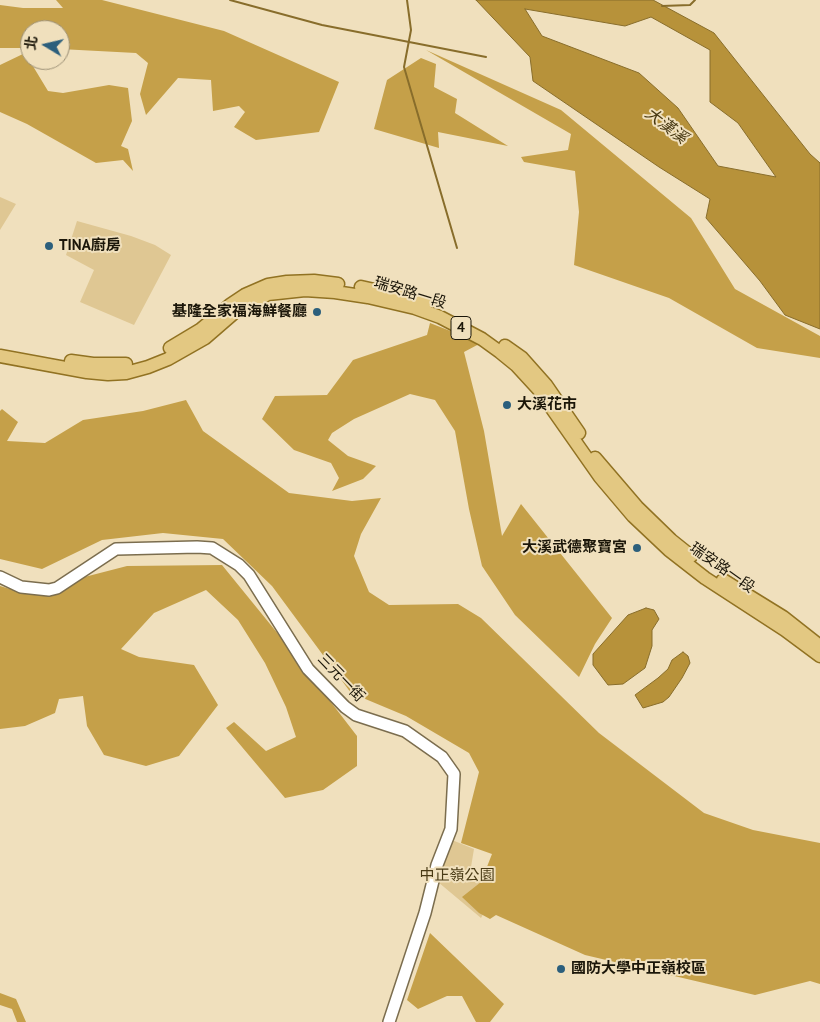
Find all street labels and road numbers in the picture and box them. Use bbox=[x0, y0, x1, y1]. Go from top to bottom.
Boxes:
street label: 瑞安路一段 bbox=[372, 273, 448, 313]
road number: 4 bbox=[451, 316, 471, 339]
street label: 瑞安路一段 bbox=[686, 539, 758, 597]
street label: 三元一街 bbox=[314, 650, 368, 706]

